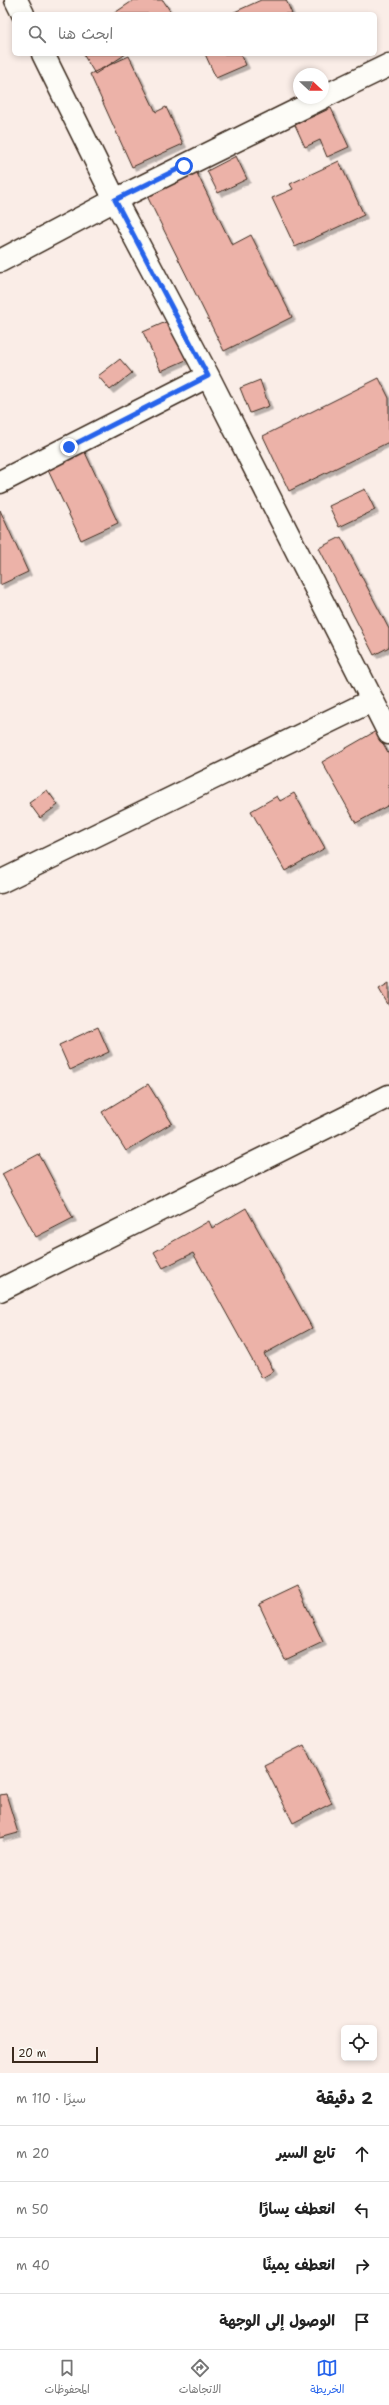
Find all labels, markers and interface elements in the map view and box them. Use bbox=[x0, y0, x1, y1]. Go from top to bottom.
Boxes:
search box bbox=[12, 12, 377, 56]
icon: search bbox=[26, 23, 48, 45]
text: ابحث هنا bbox=[58, 24, 113, 44]
north arrow bbox=[293, 68, 329, 104]
route start bbox=[175, 157, 193, 175]
route end bbox=[60, 438, 78, 456]
map controls bbox=[341, 2025, 377, 2061]
button: locate bbox=[341, 2025, 377, 2061]
scale bar bbox=[12, 2045, 98, 2064]
text: 20 m bbox=[18, 2046, 46, 2061]
text: 2 دقيقة bbox=[316, 2087, 373, 2109]
text: سيرًا · 110 m bbox=[16, 2090, 86, 2107]
text: تابع السير bbox=[276, 2143, 335, 2163]
icon: ahead bbox=[351, 2143, 373, 2165]
text: 20 m bbox=[16, 2145, 49, 2162]
text: انعطف يسارًا bbox=[259, 2199, 335, 2219]
icon: left bbox=[351, 2199, 373, 2221]
text: 50 m bbox=[16, 2201, 49, 2218]
text: انعطف يمينًا bbox=[263, 2255, 335, 2275]
icon: right bbox=[351, 2255, 373, 2277]
text: 40 m bbox=[16, 2257, 50, 2274]
text: الوصول إلى الوجهة bbox=[219, 2311, 335, 2331]
icon: arrive bbox=[351, 2311, 373, 2333]
tab: المحفوظات bbox=[45, 2357, 90, 2399]
tab: الاتجاهات bbox=[179, 2357, 221, 2399]
tab: الخريطة bbox=[310, 2357, 345, 2399]

